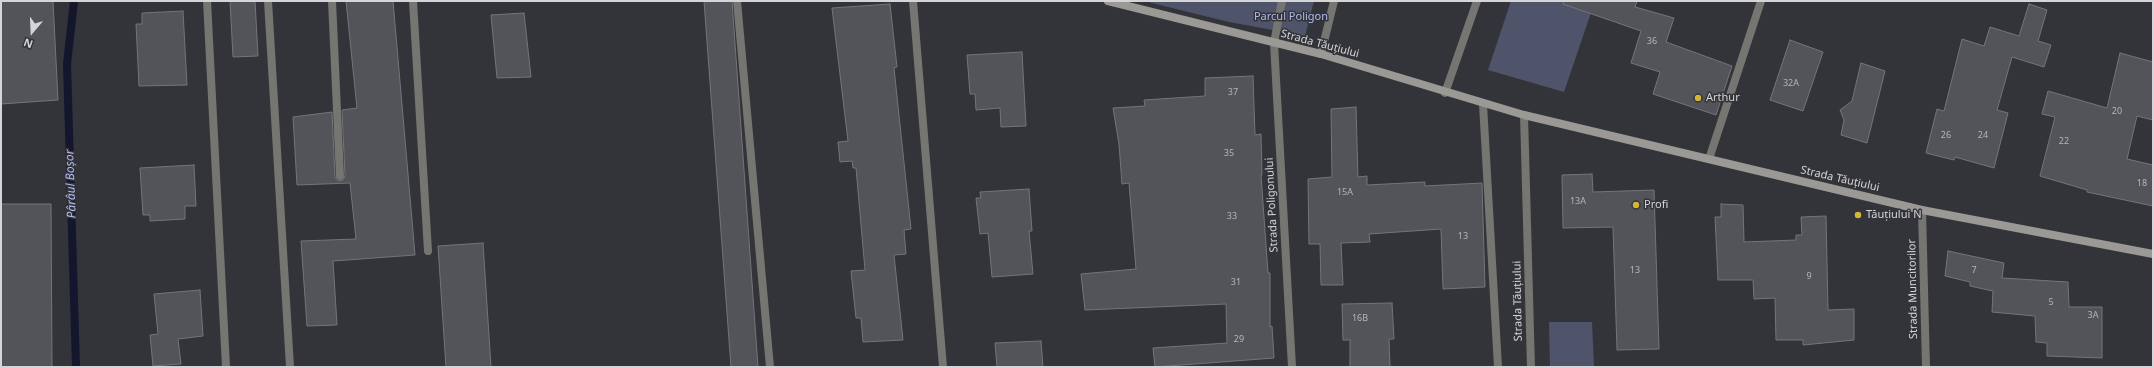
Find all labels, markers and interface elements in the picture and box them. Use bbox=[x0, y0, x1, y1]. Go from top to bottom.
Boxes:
park label: Parcul Poligon bbox=[1254, 10, 1328, 24]
north arrow bbox=[12, 12, 52, 52]
street label: Strada Tăuțiului bbox=[1279, 27, 1361, 61]
text: N bbox=[21, 35, 35, 52]
house number: 36 bbox=[1647, 36, 1657, 46]
house number: 32A bbox=[1783, 78, 1799, 88]
house number: 37 bbox=[1228, 87, 1238, 97]
place label: Arthur bbox=[1706, 91, 1740, 105]
marker: Arthur bbox=[1693, 93, 1703, 103]
house number: 20 bbox=[2112, 106, 2122, 116]
house number: 26 bbox=[1941, 130, 1951, 140]
house number: 24 bbox=[1978, 130, 1988, 140]
house number: 22 bbox=[2059, 136, 2069, 146]
house number: 35 bbox=[1224, 148, 1234, 158]
water label: Pârâul Boșor bbox=[63, 149, 79, 219]
street label: Strada Poligonului bbox=[1263, 157, 1281, 253]
street label: Strada Tăuțiului bbox=[1799, 164, 1881, 194]
house number: 18 bbox=[2137, 178, 2147, 188]
house number: 15A bbox=[1337, 187, 1353, 197]
house number: 13A bbox=[1570, 196, 1586, 206]
place label: Profi bbox=[1644, 198, 1668, 212]
marker: Profi bbox=[1631, 200, 1641, 210]
place label: Tăuțiului N bbox=[1866, 208, 1922, 222]
marker: Tăuțiului N bbox=[1853, 210, 1863, 220]
house number: 33 bbox=[1227, 211, 1237, 221]
house number: 13 bbox=[1458, 231, 1468, 241]
street label: Strada Muncitorilor bbox=[1906, 239, 1920, 339]
street label: Strada Tăuțiului bbox=[1511, 261, 1525, 341]
house number: 13 bbox=[1630, 265, 1640, 275]
house number: 7 bbox=[1971, 265, 1977, 275]
house number: 9 bbox=[1806, 271, 1812, 281]
house number: 31 bbox=[1231, 277, 1241, 287]
house number: 5 bbox=[2048, 297, 2054, 307]
house number: 3A bbox=[2088, 310, 2098, 320]
house number: 16B bbox=[1352, 313, 1368, 323]
house number: 29 bbox=[1234, 334, 1244, 344]

